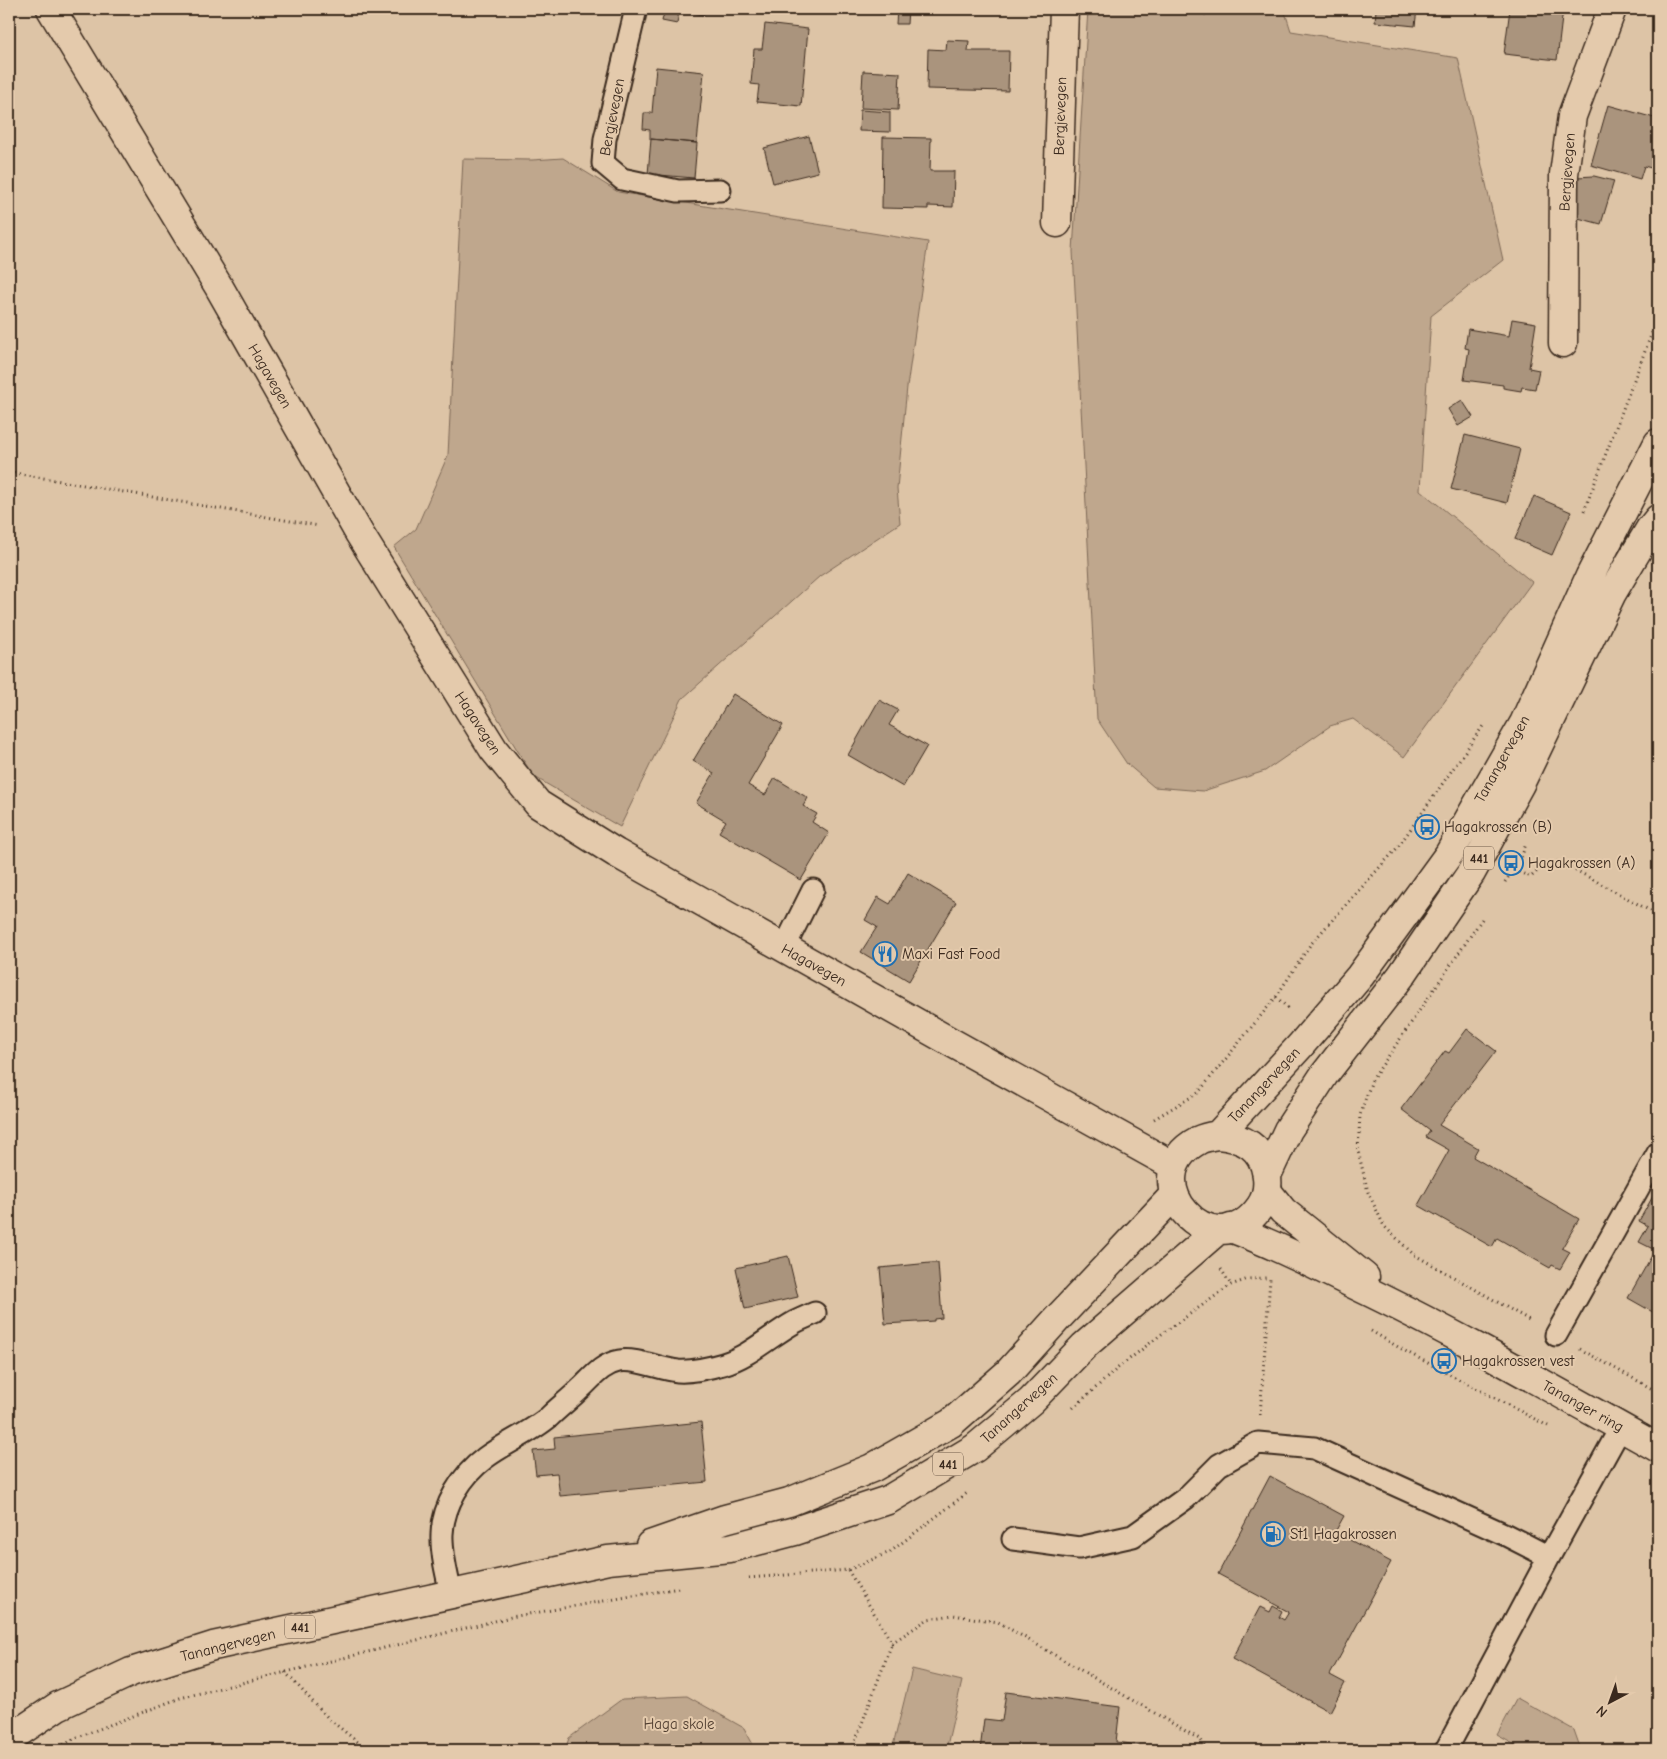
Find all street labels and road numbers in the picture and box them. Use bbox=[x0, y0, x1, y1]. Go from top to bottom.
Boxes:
street label: Bergjevegen bbox=[1050, 76, 1070, 156]
street label: Bergjevegen bbox=[596, 77, 628, 157]
street label: Bergjevegen bbox=[1555, 132, 1579, 212]
street label: Hagavegen bbox=[244, 341, 296, 411]
street label: Hagavegen bbox=[451, 688, 505, 758]
street label: Tanangervegen bbox=[1471, 712, 1533, 806]
road number: 441 bbox=[1464, 846, 1494, 870]
street label: Hagavegen bbox=[778, 940, 850, 990]
street label: Tanangervegen bbox=[1224, 1043, 1304, 1127]
street label: Tanangervegen bbox=[977, 1369, 1061, 1447]
street label: Tananger ring bbox=[1539, 1376, 1627, 1436]
road number: 441 bbox=[933, 1452, 963, 1476]
road number: 441 bbox=[285, 1615, 315, 1638]
street label: Tanangervegen bbox=[179, 1625, 277, 1665]

